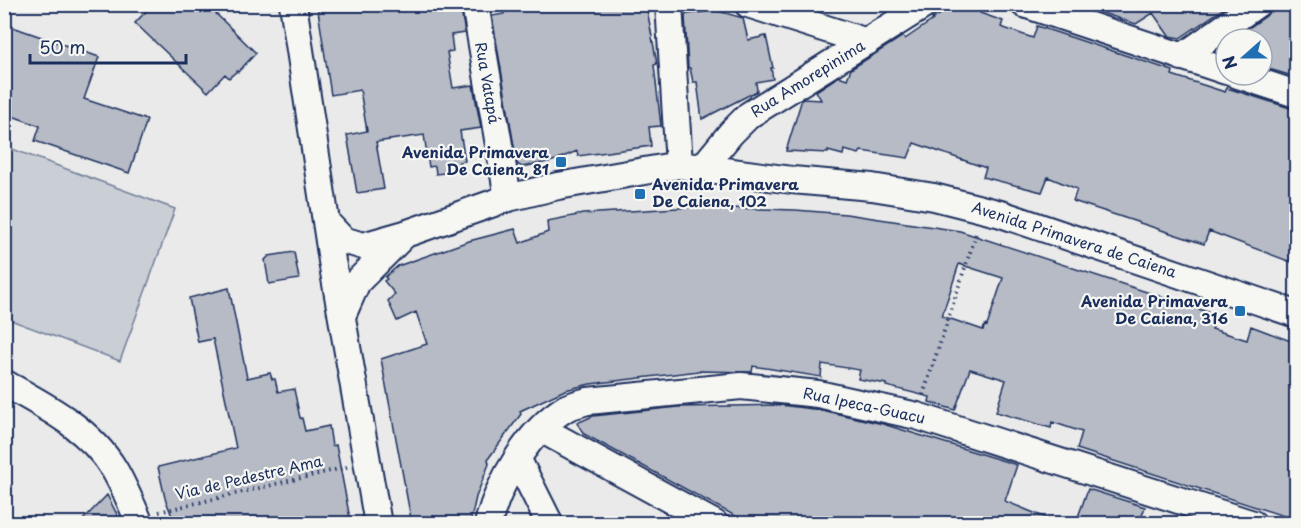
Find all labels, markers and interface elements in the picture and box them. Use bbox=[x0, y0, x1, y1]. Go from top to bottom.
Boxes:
scale bar bbox=[30, 27, 186, 65]
north arrow bbox=[1214, 27, 1274, 87]
text: 50 m bbox=[39, 33, 86, 60]
street label: Rua Amorepinima bbox=[746, 33, 869, 122]
street label: Rua Vatapá bbox=[470, 40, 507, 126]
text: N bbox=[1216, 53, 1243, 73]
place label: Avenida Primavera De Caiena, 81 bbox=[401, 140, 549, 180]
marker: Avenida Primavera De Caiena, 81 bbox=[554, 155, 568, 169]
place label: Avenida Primavera De Caiena, 102 bbox=[651, 172, 799, 212]
marker: Avenida Primavera De Caiena, 102 bbox=[633, 187, 647, 201]
street label: Avenida Primavera de Caiena bbox=[969, 195, 1180, 283]
place label: Avenida Primavera De Caiena, 316 bbox=[1080, 289, 1228, 329]
marker: Avenida Primavera De Caiena, 316 bbox=[1233, 304, 1247, 318]
street label: Rua Ipeca-Guacu bbox=[801, 380, 928, 429]
street label: Via de Pedestre Ama bbox=[173, 448, 325, 505]

